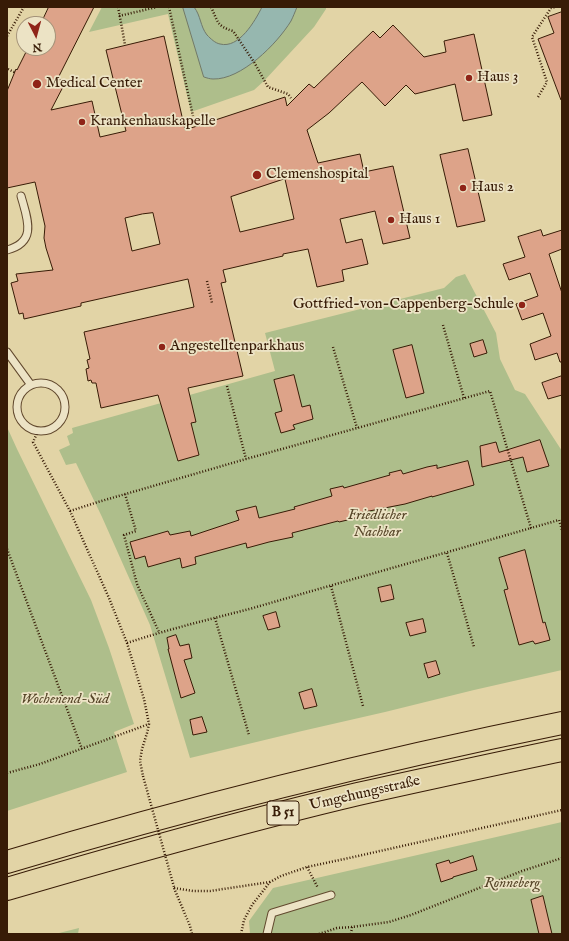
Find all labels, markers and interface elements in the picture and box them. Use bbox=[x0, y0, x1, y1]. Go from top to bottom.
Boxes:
north arrow bbox=[16, 16, 56, 56]
text: N bbox=[32, 39, 43, 54]
place label: Haus 3 bbox=[477, 69, 518, 87]
marker: Haus 3 bbox=[464, 73, 474, 83]
place label: Medical Center bbox=[46, 75, 142, 93]
marker: Medical Center bbox=[31, 78, 43, 90]
place label: Krankenhauskapelle bbox=[90, 113, 216, 131]
marker: Krankenhauskapelle bbox=[77, 117, 87, 127]
place label: Clemenshospital bbox=[266, 166, 368, 184]
marker: Clemenshospital bbox=[251, 169, 263, 181]
place label: Haus 2 bbox=[471, 179, 514, 197]
marker: Haus 2 bbox=[458, 183, 468, 193]
place label: Haus 1 bbox=[399, 211, 440, 229]
marker: Haus 1 bbox=[386, 215, 396, 225]
place label: Gottfried-von-Cappenberg-Schule bbox=[293, 296, 514, 314]
marker: Gottfried-von-Cappenberg-Schule bbox=[517, 300, 527, 310]
place label: Angestelltenparkhaus bbox=[170, 338, 304, 356]
marker: Angestelltenparkhaus bbox=[157, 342, 167, 352]
park label: Friedlicher Nachbar bbox=[348, 507, 406, 542]
park label: Wochenend-Süd bbox=[21, 691, 109, 709]
street label: Umgehungsstraße bbox=[308, 773, 422, 815]
road number: B 51 bbox=[267, 801, 299, 825]
park label: Ronneberg bbox=[484, 875, 540, 893]

